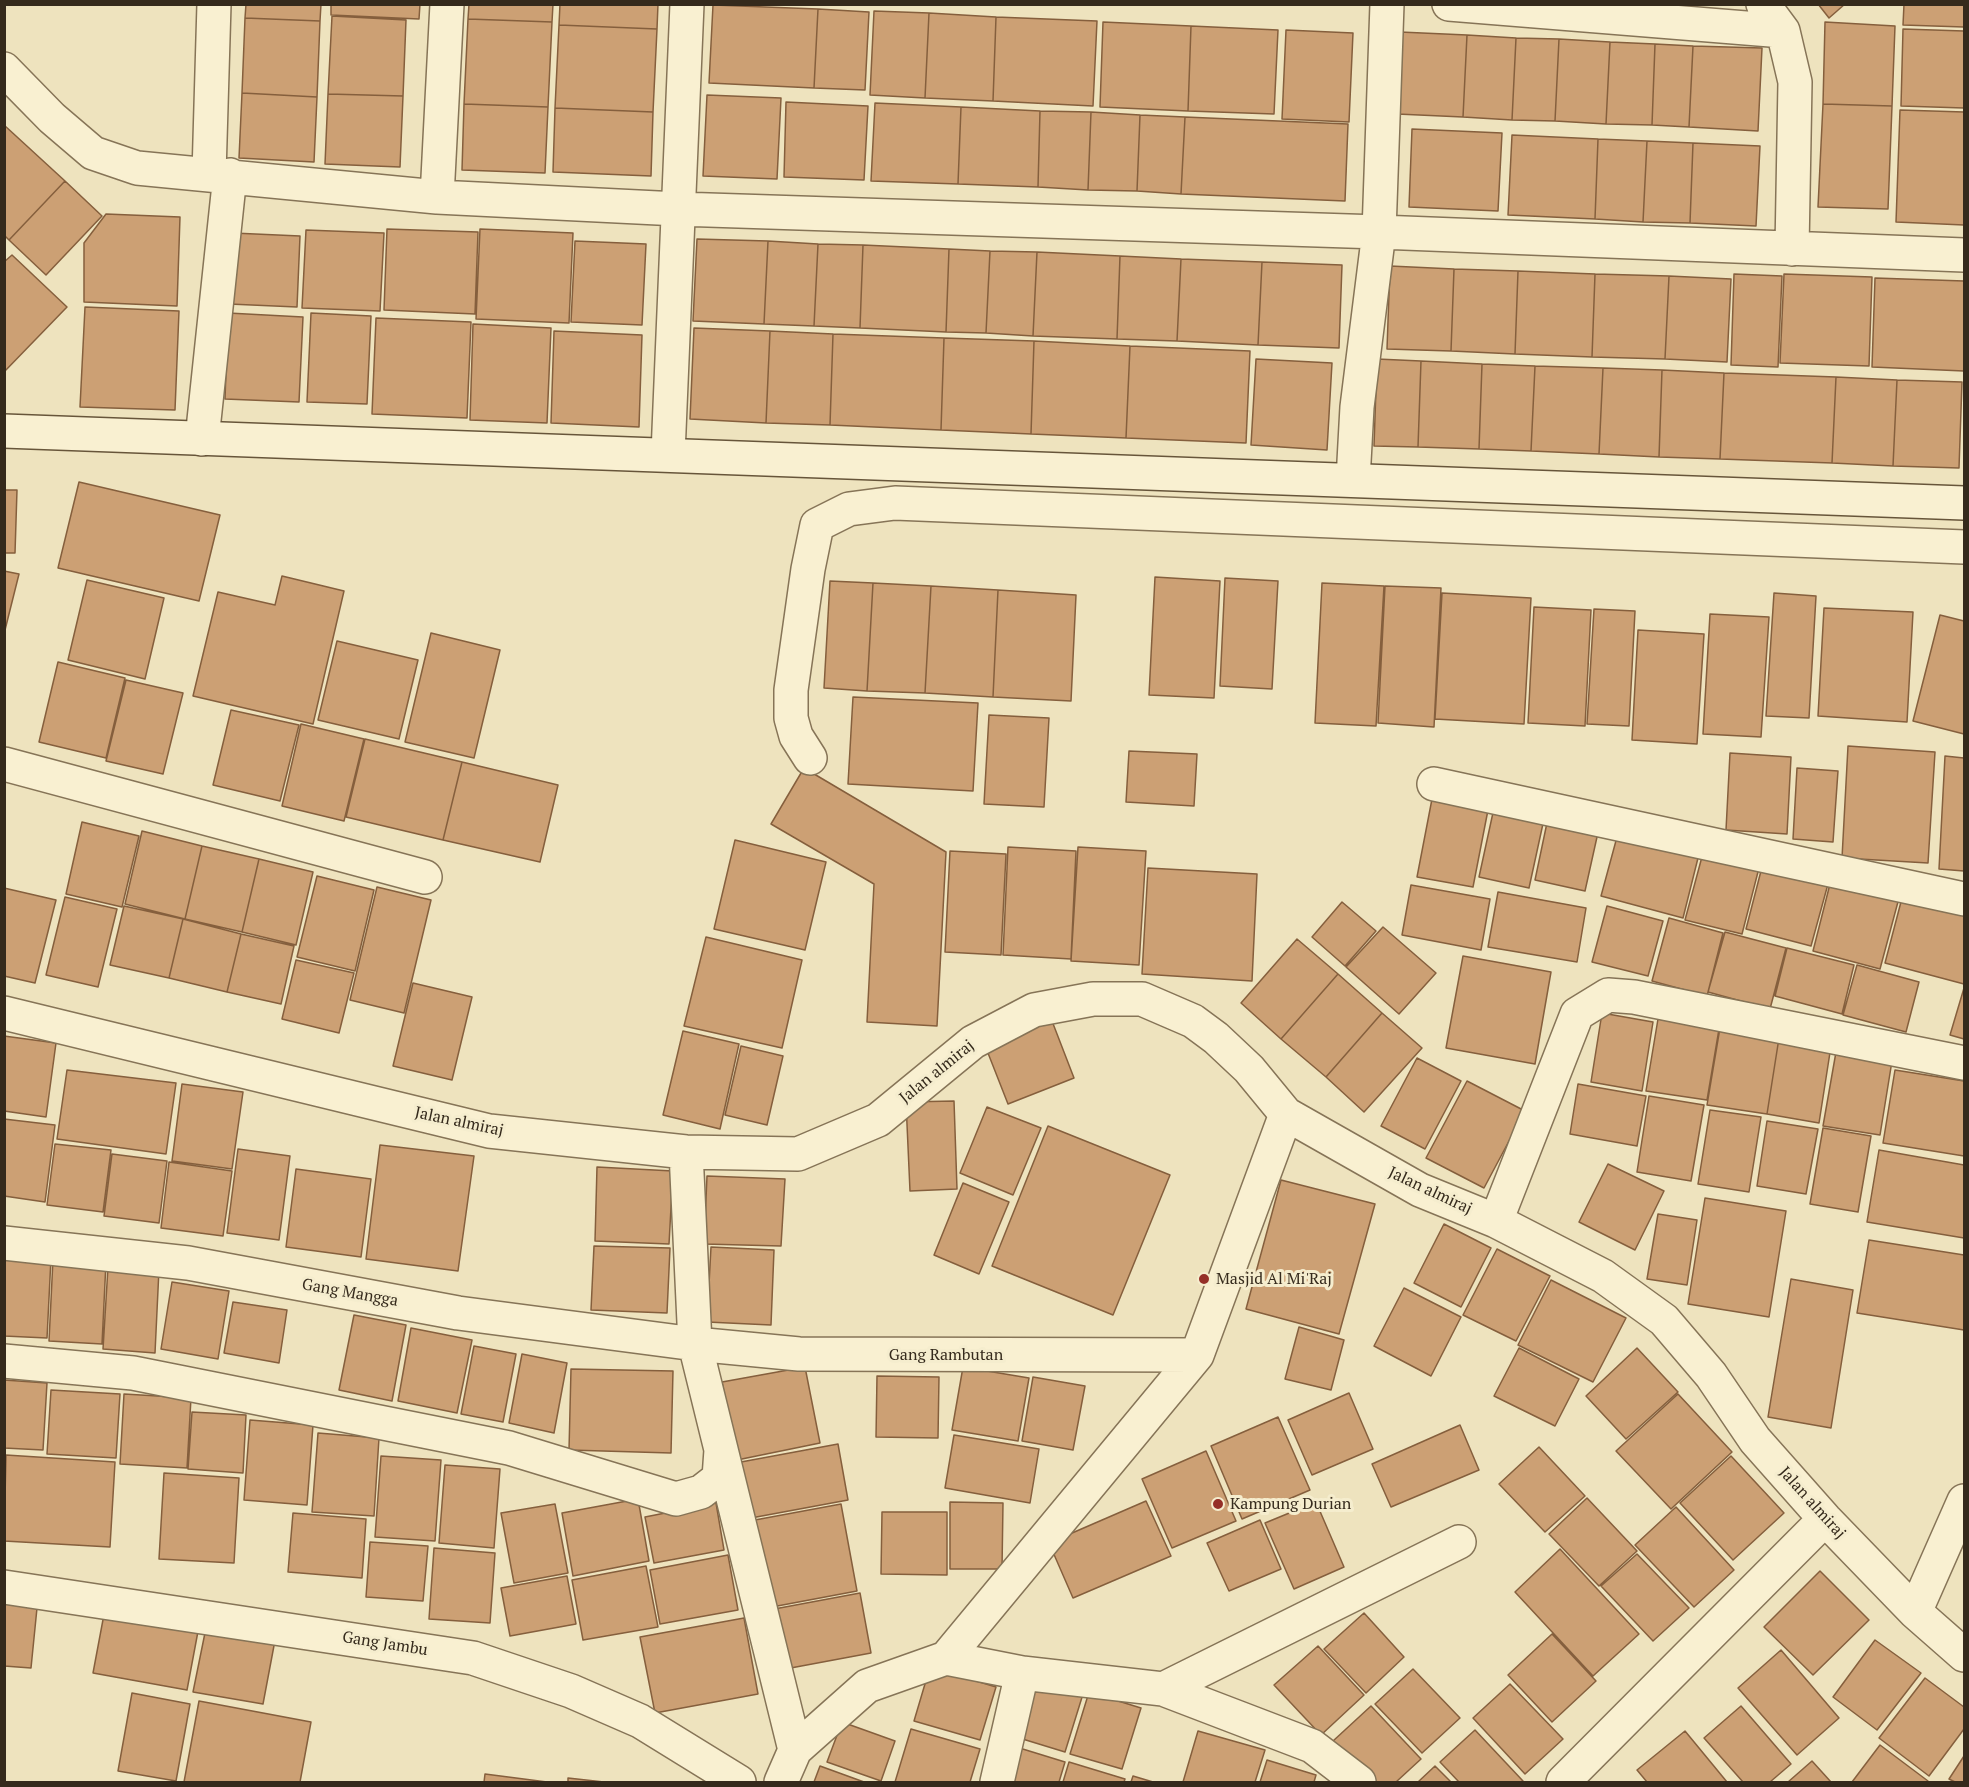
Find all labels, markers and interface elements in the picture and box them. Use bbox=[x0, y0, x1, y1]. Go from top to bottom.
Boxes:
street label: Jalan almiraj bbox=[896, 1036, 978, 1108]
street label: Jalan almiraj bbox=[413, 1103, 505, 1141]
street label: Jalan almiraj bbox=[1385, 1163, 1475, 1219]
place label: Masjid Al Mi'Raj bbox=[1216, 1269, 1332, 1289]
marker: Masjid Al Mi'Raj bbox=[1197, 1272, 1211, 1286]
street label: Gang Mangga bbox=[300, 1275, 400, 1311]
street label: Gang Rambutan bbox=[889, 1345, 1003, 1365]
street label: Jalan almiraj bbox=[1775, 1463, 1849, 1543]
place label: Kampung Durian bbox=[1230, 1494, 1351, 1514]
marker: Kampung Durian bbox=[1211, 1497, 1225, 1511]
street label: Gang Jambu bbox=[341, 1628, 429, 1660]

